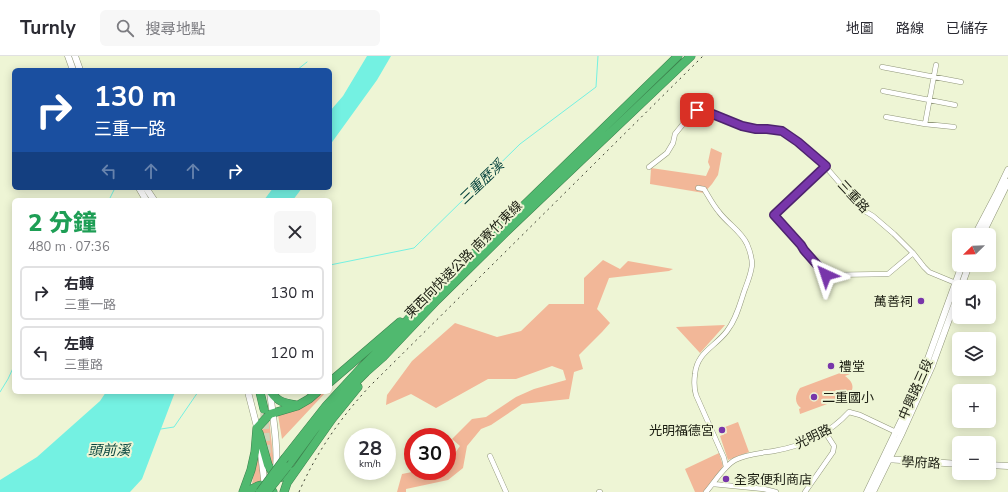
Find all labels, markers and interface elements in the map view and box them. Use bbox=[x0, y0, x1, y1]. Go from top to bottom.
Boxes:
search box bbox=[100, 10, 380, 46]
text: Turnly bbox=[20, 15, 76, 41]
icon: search bbox=[114, 17, 136, 39]
text: 搜尋地點 bbox=[146, 19, 206, 39]
text: 地圖 bbox=[846, 19, 874, 38]
text: 路線 bbox=[896, 19, 924, 38]
text: 已儲存 bbox=[946, 19, 988, 38]
text: 130 m bbox=[94, 78, 177, 116]
icon: right bbox=[28, 84, 80, 136]
pin bbox=[680, 93, 714, 127]
icon: arrive bbox=[686, 99, 708, 121]
text: 三重一路 bbox=[94, 117, 166, 141]
water label: 三重歷溪 bbox=[455, 155, 510, 209]
icon: left bbox=[98, 160, 120, 182]
icon: ahead bbox=[140, 160, 162, 182]
icon: ahead bbox=[182, 160, 204, 182]
icon: right bbox=[224, 160, 246, 182]
street label: 三重路 bbox=[833, 176, 873, 217]
street label: 東西向快速公路 南寮竹東線 bbox=[401, 197, 526, 322]
text: 2 分鐘 bbox=[28, 207, 97, 239]
button: close bbox=[274, 211, 316, 253]
north arrow bbox=[952, 228, 996, 272]
map controls bbox=[952, 228, 996, 480]
text: 480 m · 07:36 bbox=[28, 238, 110, 256]
position arrow bbox=[805, 254, 847, 296]
text: 右轉 bbox=[64, 274, 94, 294]
button: sound bbox=[952, 280, 996, 324]
icon: right bbox=[30, 282, 52, 304]
text: 130 m bbox=[270, 283, 314, 303]
place label: 萬善祠 bbox=[874, 293, 913, 311]
text: 三重一路 bbox=[64, 296, 116, 314]
marker: 萬善祠 bbox=[916, 296, 926, 306]
button: layers bbox=[952, 332, 996, 376]
text: 左轉 bbox=[64, 334, 94, 354]
icon: left bbox=[30, 342, 52, 364]
text: 120 m bbox=[270, 343, 314, 363]
text: 三重路 bbox=[64, 356, 103, 374]
street label: 中興路三段 bbox=[894, 356, 937, 423]
place label: 禮堂 bbox=[839, 358, 865, 376]
marker: 禮堂 bbox=[826, 361, 836, 371]
button: + bbox=[952, 384, 996, 428]
place label: 二重國小 bbox=[822, 389, 874, 407]
marker: 二重國小 bbox=[809, 392, 819, 402]
street label: 光明路 bbox=[792, 420, 835, 454]
place label: 光明福德宮 bbox=[649, 422, 714, 440]
marker: 光明福德宮 bbox=[717, 425, 727, 435]
speed limit sign: 30 bbox=[404, 428, 456, 480]
text: 28 bbox=[358, 435, 382, 462]
button: − bbox=[952, 436, 996, 480]
water label: 頭前溪 bbox=[88, 441, 132, 460]
street label: 學府路 bbox=[901, 453, 941, 473]
text: km/h bbox=[359, 457, 381, 471]
place label: 全家便利商店 bbox=[734, 471, 812, 489]
marker: 全家便利商店 bbox=[721, 474, 731, 484]

